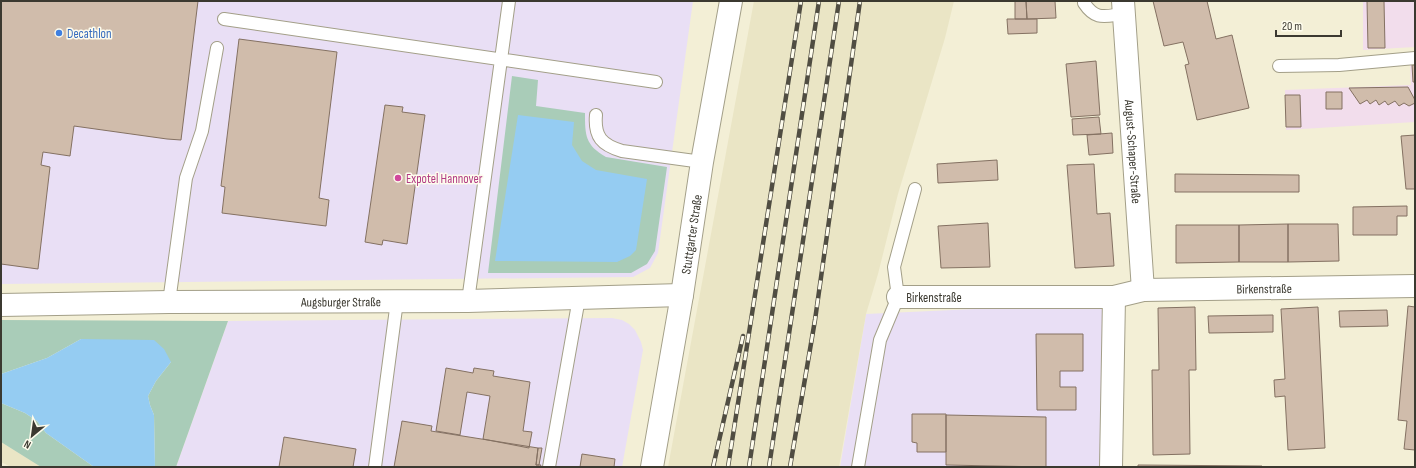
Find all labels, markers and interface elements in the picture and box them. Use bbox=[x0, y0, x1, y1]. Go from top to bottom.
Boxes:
scale bar bbox=[1276, 12, 1341, 38]
text: 20 m bbox=[1282, 19, 1302, 34]
place label: Decathlon bbox=[67, 26, 112, 42]
marker: Decathlon bbox=[54, 28, 64, 38]
street label: August-Schaper-Straße bbox=[1121, 98, 1144, 204]
place label: Expotel Hannover bbox=[406, 171, 483, 187]
marker: Expotel Hannover bbox=[393, 173, 403, 183]
street label: Stuttgarter Straße bbox=[678, 193, 706, 275]
street label: Birkenstraße bbox=[1236, 281, 1292, 298]
street label: Birkenstraße bbox=[906, 290, 962, 306]
street label: Augsburger Straße bbox=[300, 294, 381, 311]
north arrow bbox=[12, 416, 52, 456]
text: N bbox=[22, 437, 33, 451]

